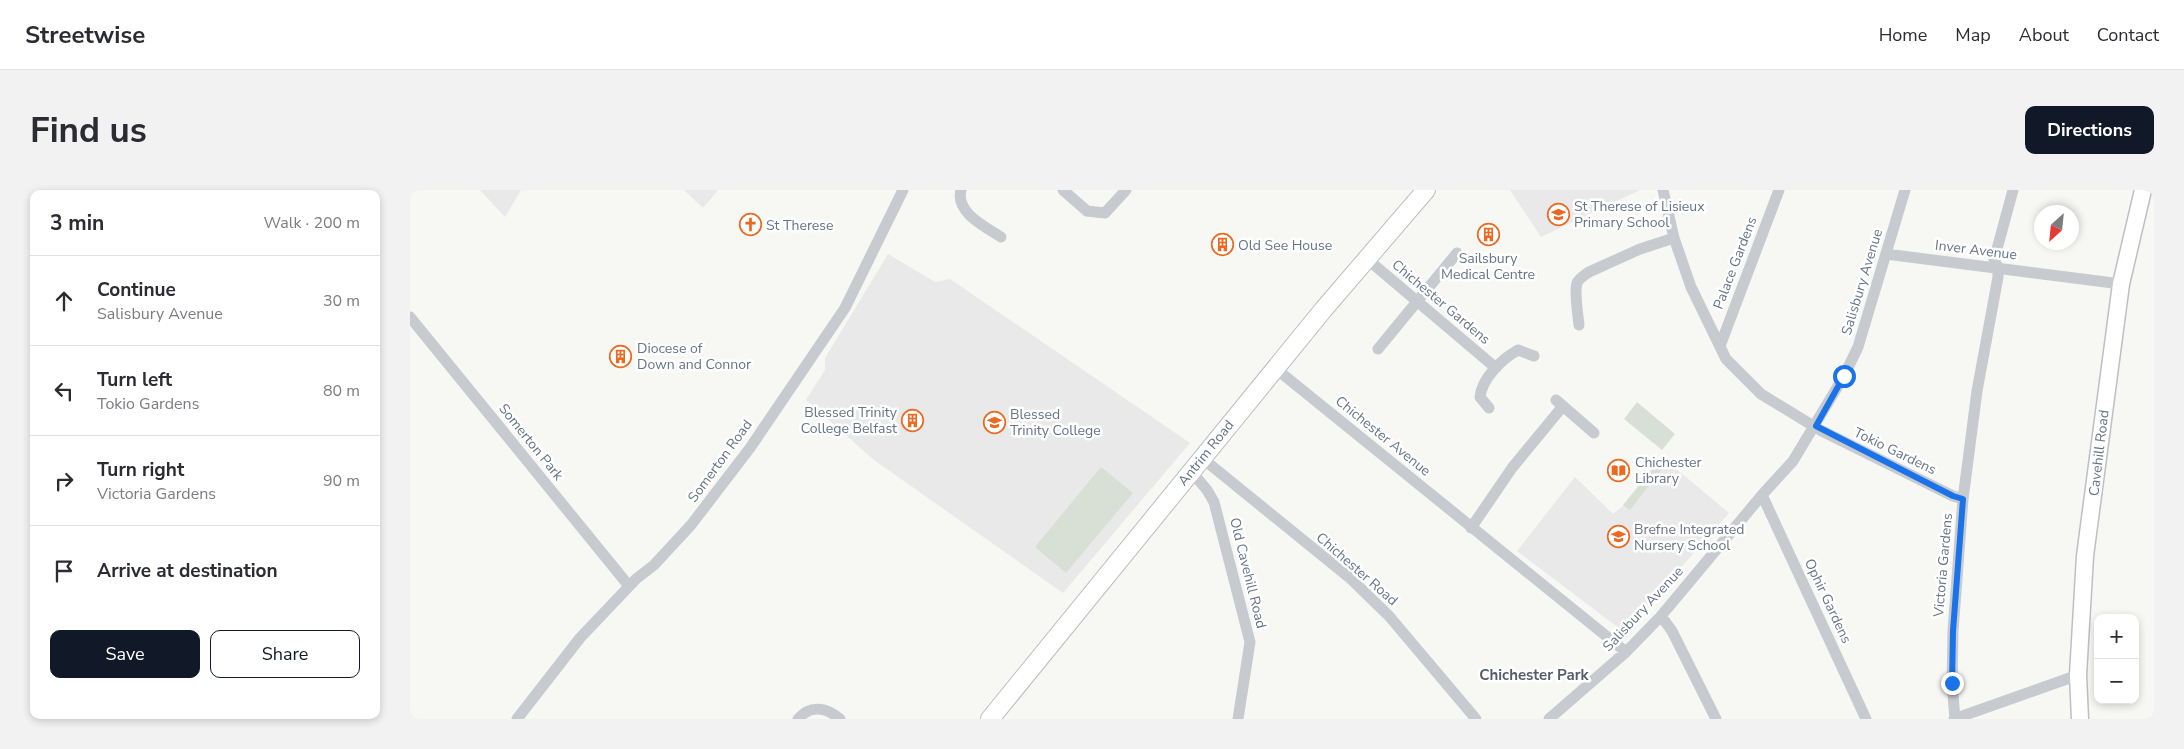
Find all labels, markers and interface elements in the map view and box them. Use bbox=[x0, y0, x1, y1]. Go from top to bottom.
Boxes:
text: Streetwise bbox=[25, 19, 145, 51]
text: Home bbox=[1879, 23, 1927, 47]
text: Map bbox=[1955, 23, 1991, 47]
text: About bbox=[2019, 23, 2069, 47]
text: Contact bbox=[2097, 23, 2159, 47]
button: Directions bbox=[2025, 106, 2154, 154]
text: Find us bbox=[30, 107, 147, 154]
place label: St Therese of Lisieux Primary School bbox=[1574, 197, 1705, 232]
school or university icon: St Therese of Lisieux Primary School bbox=[1546, 202, 1570, 226]
north arrow bbox=[2034, 205, 2079, 250]
text: 3 min bbox=[50, 209, 104, 237]
text: Walk · 200 m bbox=[264, 212, 360, 234]
church icon: St Therese bbox=[738, 213, 762, 237]
street label: Palace Gardens bbox=[1709, 214, 1761, 312]
place label: St Therese bbox=[766, 216, 833, 235]
building icon: Sailsbury Medical Centre bbox=[1476, 223, 1500, 247]
street label: Salisbury Avenue bbox=[1837, 227, 1887, 337]
building icon: Old See House bbox=[1210, 233, 1234, 257]
place label: Old See House bbox=[1238, 236, 1332, 255]
street label: Inver Avenue bbox=[1934, 236, 2018, 264]
place label: Sailsbury Medical Centre bbox=[1441, 249, 1535, 284]
street label: Chichester Gardens bbox=[1388, 255, 1494, 349]
text: Continue bbox=[97, 277, 176, 303]
icon: ahead bbox=[50, 287, 78, 315]
text: 30 m bbox=[323, 290, 360, 312]
text: Salisbury Avenue bbox=[97, 303, 223, 325]
place label: Diocese of Down and Connor bbox=[637, 339, 751, 374]
building icon: Diocese of Down and Connor bbox=[609, 344, 633, 368]
route start bbox=[1833, 365, 1856, 388]
text: Turn left bbox=[97, 367, 172, 393]
icon: left bbox=[50, 377, 78, 405]
text: 80 m bbox=[323, 380, 360, 402]
street label: Chichester Avenue bbox=[1331, 392, 1435, 480]
text: Tokio Gardens bbox=[97, 393, 199, 415]
street label: Somerton Park bbox=[494, 400, 568, 485]
place label: Blessed Trinity College Belfast bbox=[801, 403, 898, 438]
place label: Blessed Trinity College bbox=[1010, 405, 1101, 440]
building icon: Blessed Trinity College Belfast bbox=[901, 408, 925, 432]
street label: Cavehill Road bbox=[2084, 409, 2114, 497]
school or university icon: Blessed Trinity College bbox=[982, 410, 1006, 434]
street label: Somerton Road bbox=[684, 416, 756, 506]
street label: Antrim Road bbox=[1174, 416, 1238, 490]
street label: Tokio Gardens bbox=[1851, 423, 1940, 479]
place label: Chichester Library bbox=[1635, 453, 1701, 488]
text: Turn right bbox=[97, 457, 184, 483]
library icon: Chichester Library bbox=[1607, 458, 1631, 482]
icon: right bbox=[50, 467, 78, 495]
text: 90 m bbox=[323, 470, 360, 492]
text: Victoria Gardens bbox=[97, 483, 216, 505]
street label: Victoria Gardens bbox=[1929, 512, 1957, 619]
street label: Old Cavehill Road bbox=[1225, 516, 1271, 630]
place label: Brefne Integrated Nursery School bbox=[1634, 520, 1744, 555]
school or university icon: Brefne Integrated Nursery School bbox=[1606, 525, 1630, 549]
street label: Chichester Road bbox=[1312, 528, 1402, 610]
street label: Ophir Gardens bbox=[1800, 556, 1856, 647]
icon: arrive bbox=[50, 557, 78, 585]
text: Arrive at destination bbox=[97, 558, 278, 584]
street label: Salisbury Avenue bbox=[1599, 562, 1687, 656]
map controls bbox=[2094, 614, 2139, 704]
button: + bbox=[2094, 614, 2139, 659]
button: Save bbox=[50, 630, 200, 678]
button: Share bbox=[210, 630, 360, 678]
button: − bbox=[2094, 659, 2139, 704]
district label: Chichester Park bbox=[1479, 665, 1590, 685]
route end bbox=[1941, 672, 1964, 695]

